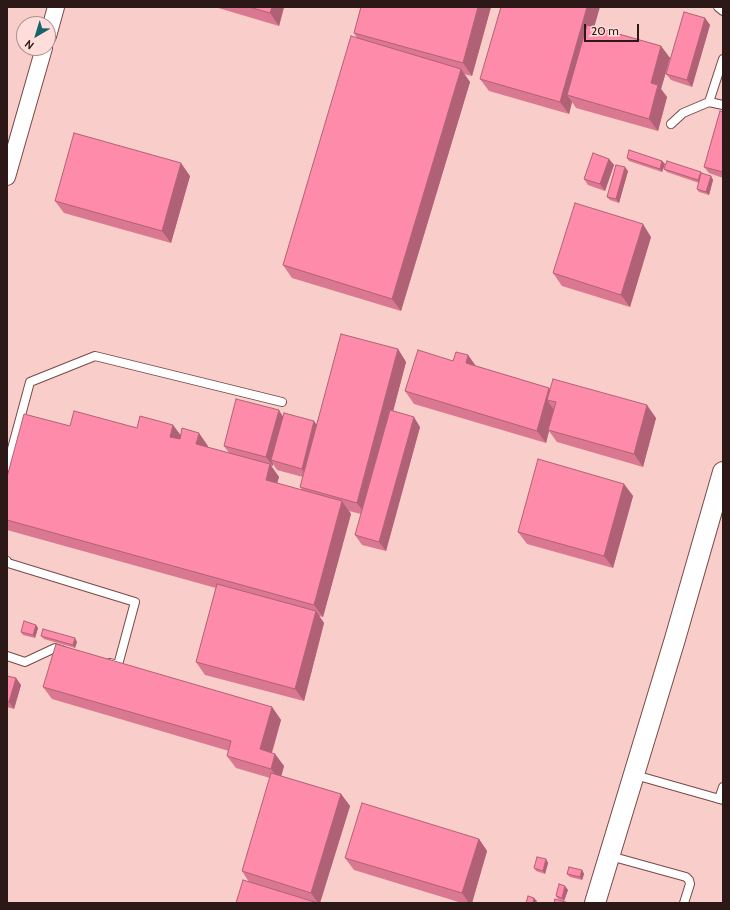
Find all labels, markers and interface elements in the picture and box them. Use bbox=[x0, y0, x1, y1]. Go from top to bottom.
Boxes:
north arrow bbox=[16, 16, 56, 56]
scale bar bbox=[586, 16, 641, 42]
text: 20 m bbox=[591, 23, 619, 38]
text: N bbox=[22, 37, 37, 53]

